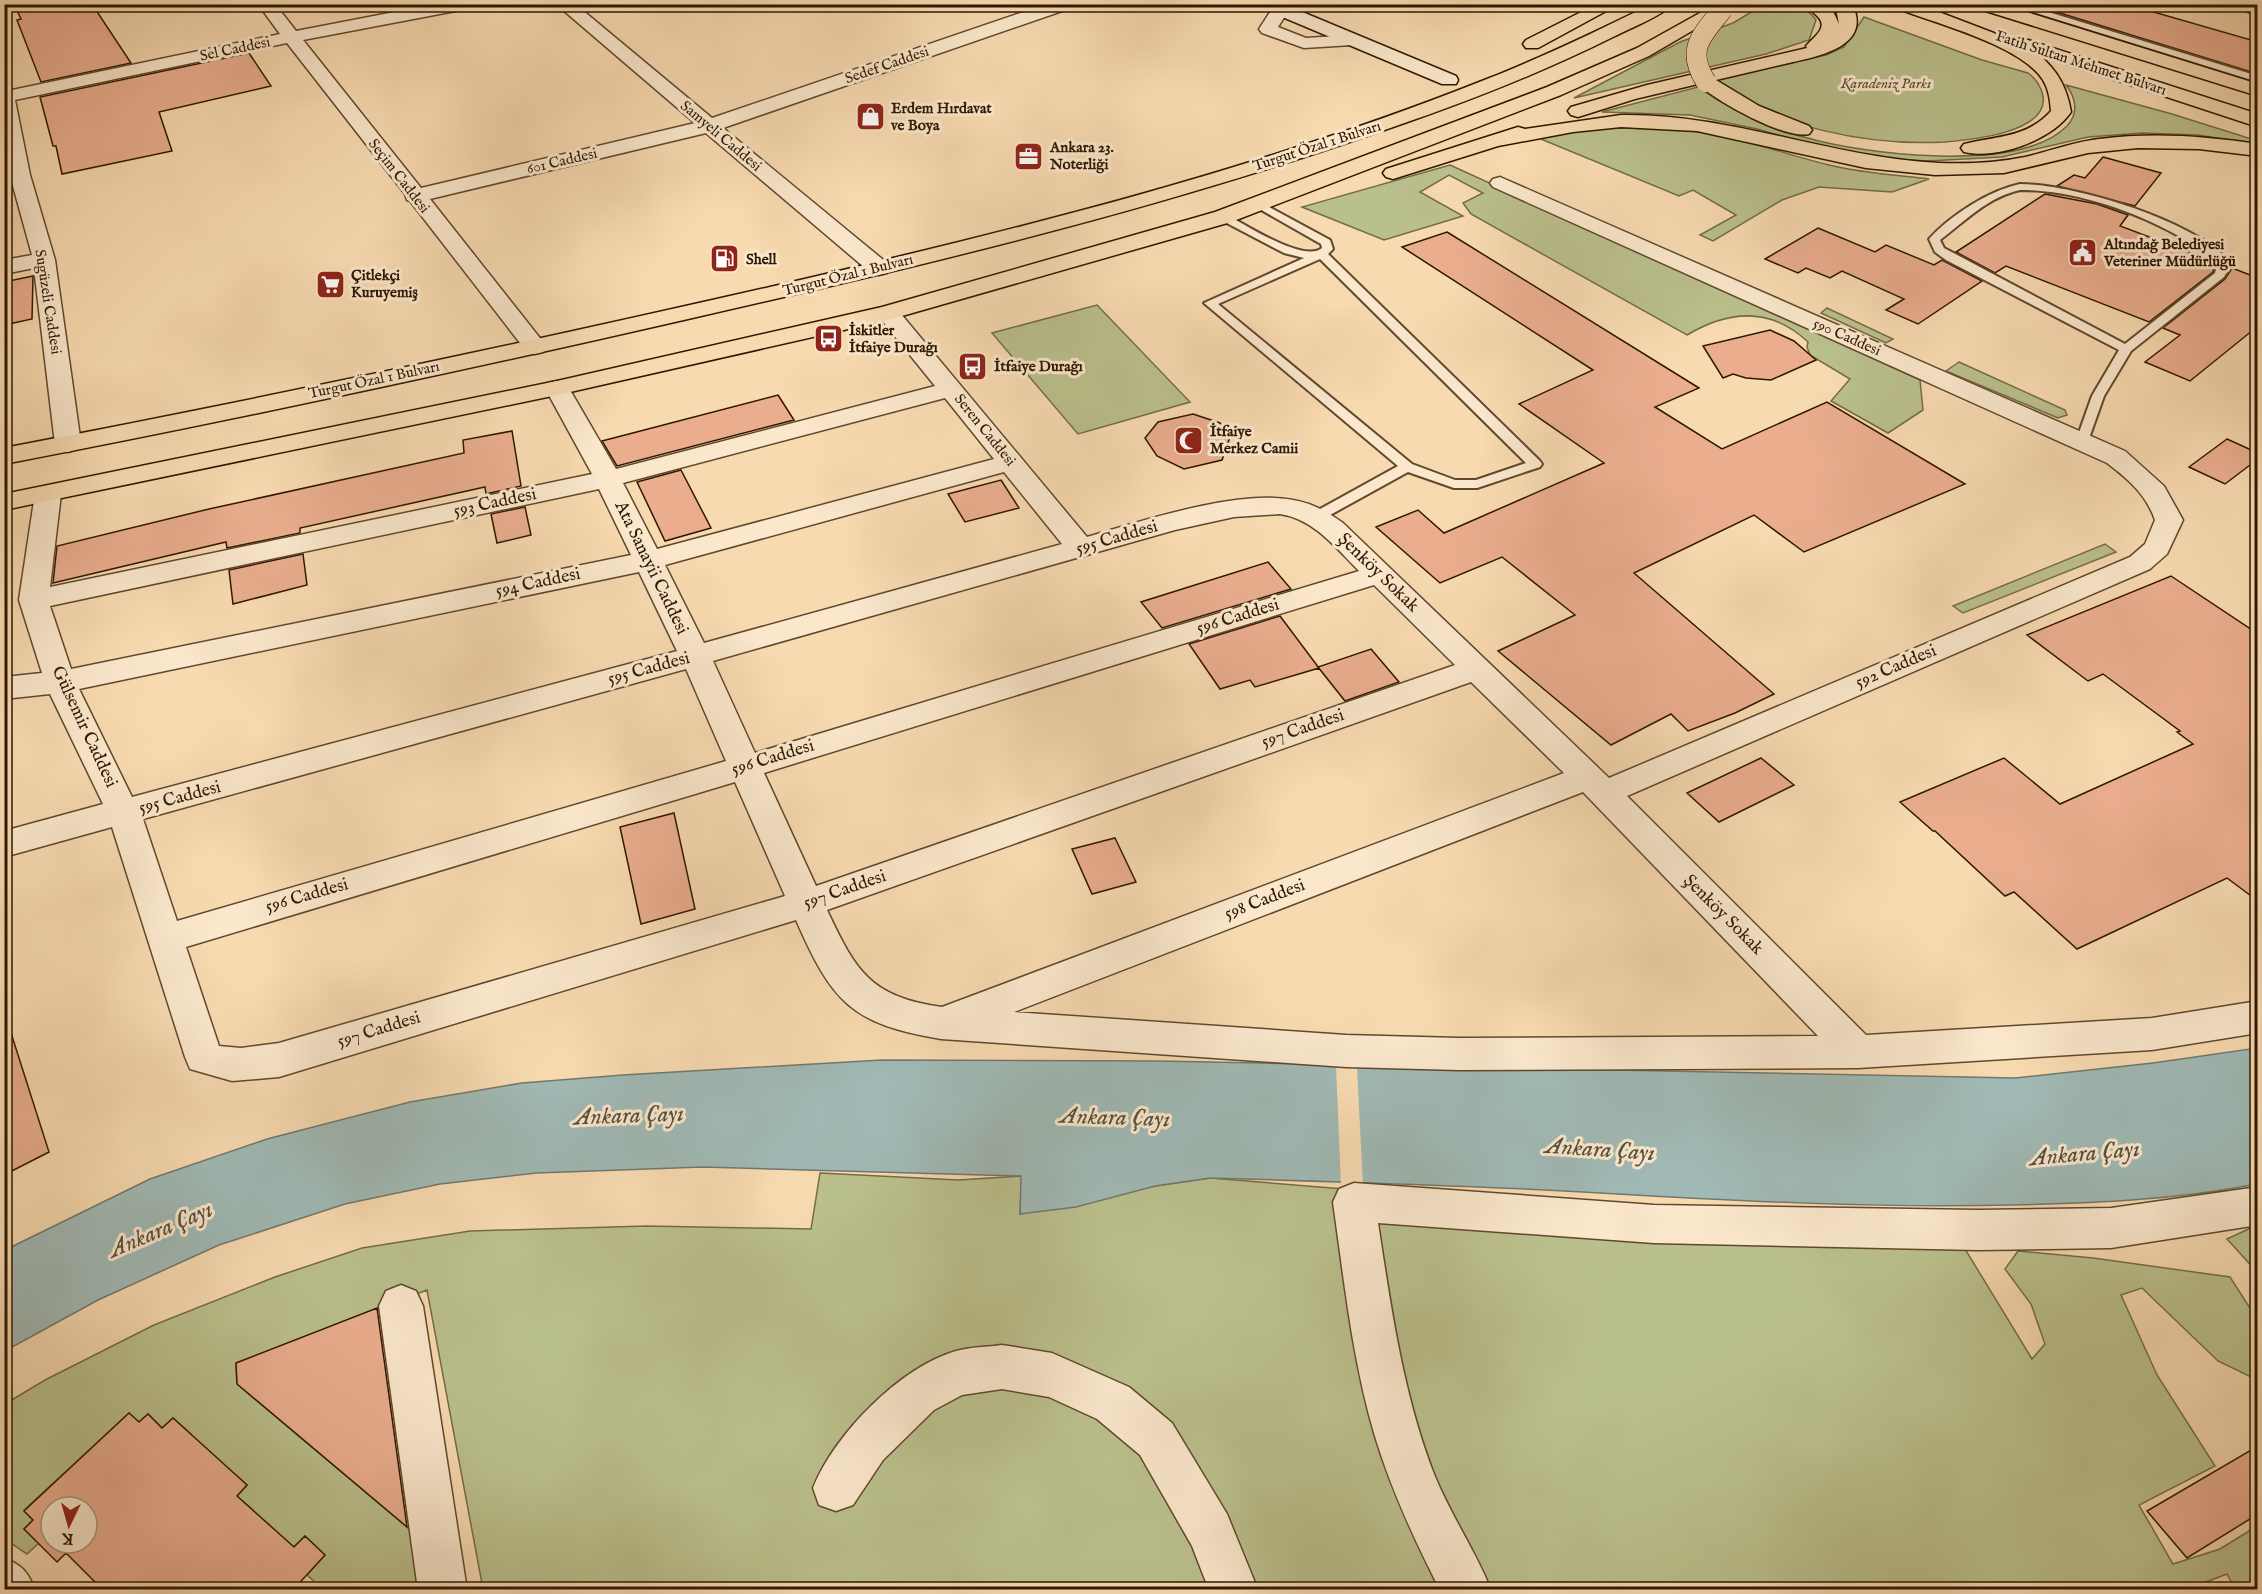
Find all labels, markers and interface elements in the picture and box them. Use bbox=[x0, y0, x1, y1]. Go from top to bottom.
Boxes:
street label: Fatih Sultan Mehmet Bulvarı bbox=[1993, 26, 2169, 100]
street label: Sel Caddesi bbox=[198, 32, 272, 66]
street label: Sedef Caddesi bbox=[843, 42, 931, 88]
park label: Karadeniz Parkı bbox=[1840, 74, 1931, 93]
street label: Samyeli Caddesi bbox=[676, 96, 766, 176]
place label: Erdem Hırdavat ve Boya bbox=[890, 99, 992, 135]
shop icon: Erdem Hırdavat ve Boya bbox=[854, 101, 886, 133]
street label: Turgut Özal 1 Bulvarı bbox=[1251, 116, 1383, 176]
street label: Seçim Caddesi bbox=[364, 135, 434, 217]
place label: Ankara 23. Noterliği bbox=[1049, 138, 1114, 174]
office icon: Ankara 23. Noterliği bbox=[1013, 140, 1045, 172]
street label: 601 Caddesi bbox=[525, 144, 599, 178]
place label: Altındağ Belediyesi Veteriner Müdürlüğü bbox=[2103, 235, 2236, 271]
public building icon: Altındağ Belediyesi Veteriner Müdürlüğü bbox=[2067, 237, 2099, 269]
fuel station icon: Shell bbox=[709, 243, 741, 275]
street label: Sugüzeli Caddesi bbox=[30, 248, 66, 356]
place label: Shell bbox=[746, 250, 778, 269]
street label: Turgut Özal 1 Bulvarı bbox=[781, 250, 915, 300]
place label: Çitlekçi Kuruyemiş bbox=[351, 266, 419, 302]
supermarket icon: Çitlekçi Kuruyemiş bbox=[314, 268, 346, 300]
street label: 590 Caddesi bbox=[1810, 314, 1884, 360]
place label: İskitler İtfaiye Durağı bbox=[849, 321, 938, 357]
bus stop icon: İskitler İtfaiye Durağı bbox=[812, 323, 844, 355]
bus stop icon: İtfaiye Durağı bbox=[957, 350, 989, 382]
street label: Turgut Özal 1 Bulvarı bbox=[307, 357, 441, 403]
place label: İtfaiye Durağı bbox=[994, 357, 1083, 376]
street label: Seren Caddesi bbox=[950, 390, 1020, 470]
place label: İtfaiye Merkez Camii bbox=[1210, 422, 1298, 458]
mosque icon: İtfaiye Merkez Camii bbox=[1173, 424, 1205, 456]
street label: 593 Caddesi bbox=[451, 483, 539, 523]
street label: Ata Sanayii Caddesi bbox=[608, 496, 693, 639]
street label: 595 Caddesi bbox=[1073, 515, 1161, 561]
street label: Şenköy Sokak bbox=[1332, 528, 1424, 618]
street label: 594 Caddesi bbox=[493, 563, 583, 603]
street label: 596 Caddesi bbox=[1194, 594, 1282, 640]
street label: 592 Caddesi bbox=[1852, 640, 1940, 694]
street label: 595 Caddesi bbox=[605, 647, 693, 691]
street label: Gülsemir Caddesi bbox=[46, 662, 122, 792]
street label: 597 Caddesi bbox=[1259, 704, 1348, 754]
street label: 596 Caddesi bbox=[729, 735, 817, 781]
street label: 595 Caddesi bbox=[136, 776, 224, 820]
street label: 597 Caddesi bbox=[801, 865, 890, 915]
street label: Şenköy Sokak bbox=[1678, 870, 1768, 960]
street label: 596 Caddesi bbox=[263, 873, 351, 919]
street label: 598 Caddesi bbox=[1221, 874, 1309, 926]
street label: 597 Caddesi bbox=[335, 1006, 424, 1054]
water label: Ankara Çayı bbox=[570, 1099, 685, 1134]
water label: Ankara Çayı bbox=[1056, 1100, 1171, 1135]
water label: Ankara Çayı bbox=[1541, 1130, 1656, 1169]
water label: Ankara Çayı bbox=[2026, 1134, 2141, 1175]
water label: Ankara Çayı bbox=[102, 1194, 218, 1267]
north arrow bbox=[39, 1495, 99, 1555]
text: K bbox=[60, 1527, 75, 1548]

